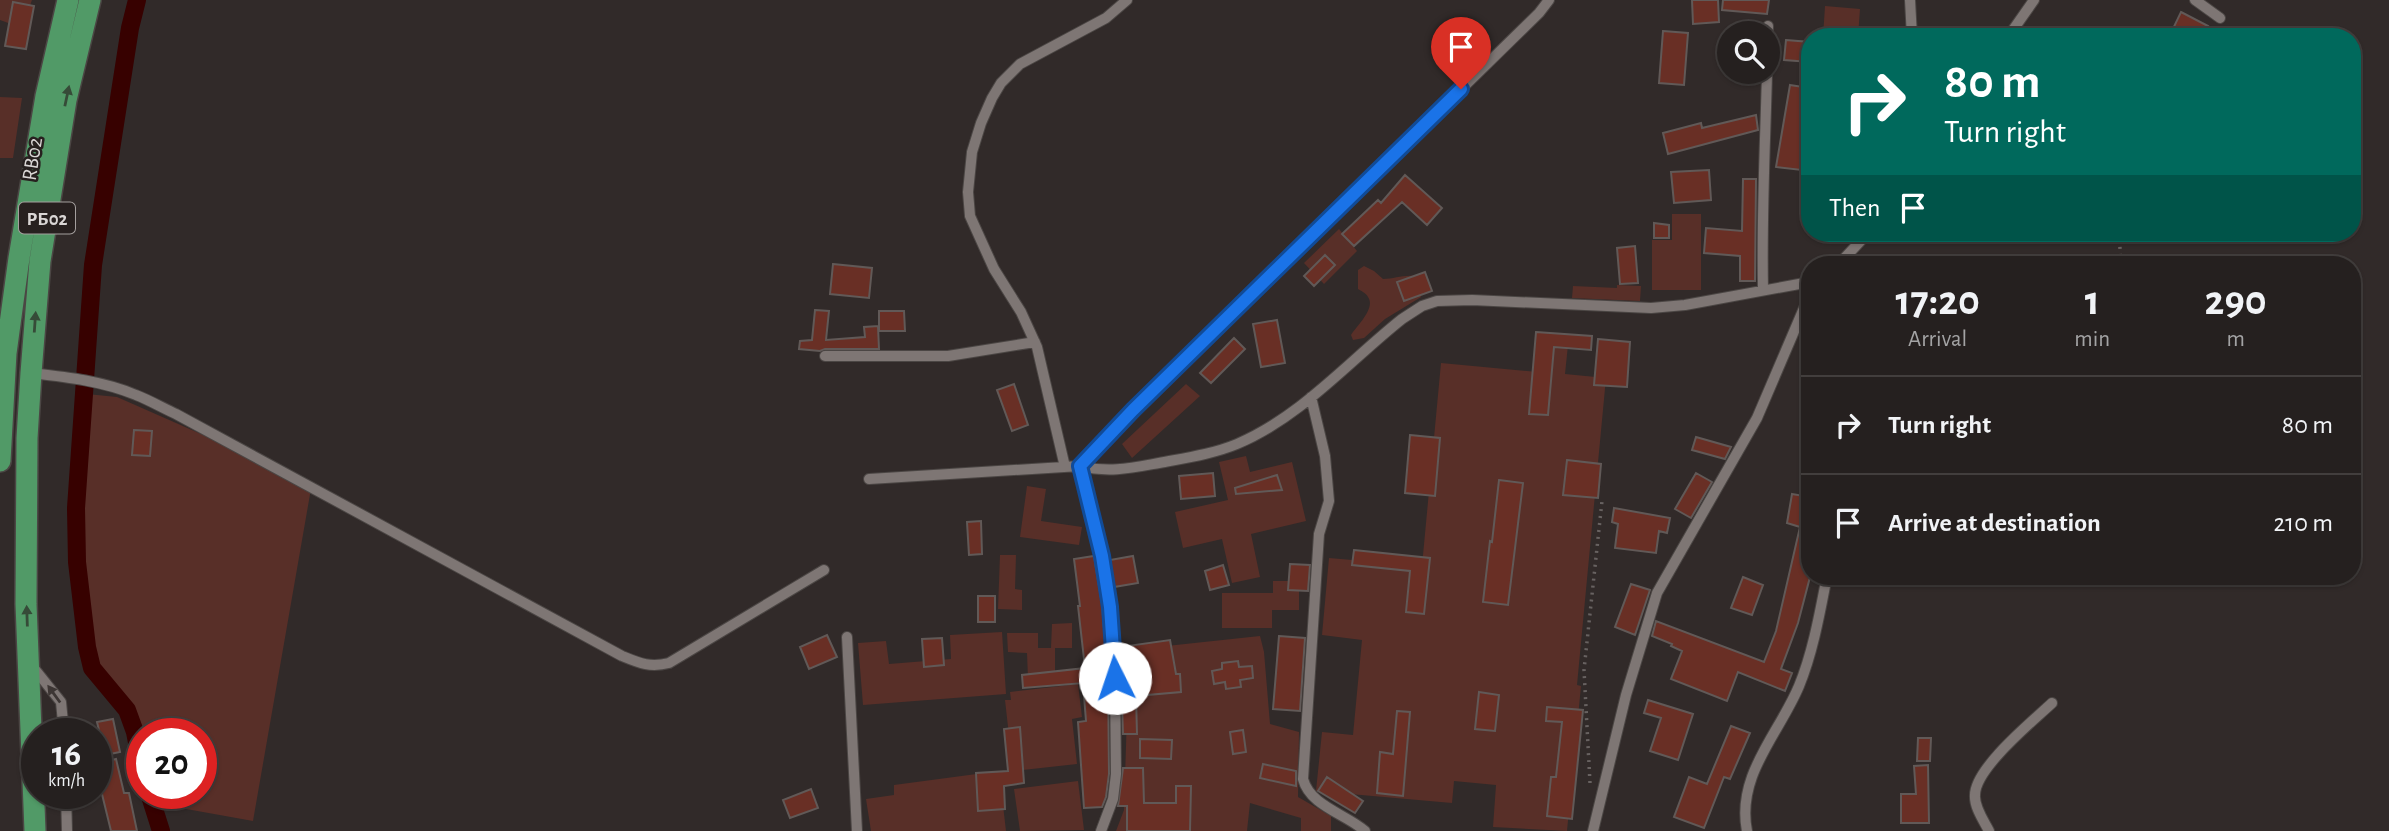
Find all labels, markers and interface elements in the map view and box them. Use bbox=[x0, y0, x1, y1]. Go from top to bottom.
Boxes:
pin bbox=[1431, 17, 1491, 89]
map controls bbox=[1717, 21, 1780, 84]
button: search bbox=[1717, 21, 1780, 84]
icon: arrive bbox=[1442, 28, 1480, 66]
icon: right bbox=[1829, 56, 1920, 147]
text: 80 m bbox=[1944, 58, 2041, 107]
one-way arrow bbox=[62, 85, 73, 107]
text: Turn right bbox=[1944, 116, 2066, 148]
street label: RB02 bbox=[19, 136, 46, 182]
icon: arrive bbox=[1894, 189, 1932, 227]
text: Then bbox=[1829, 195, 1880, 221]
road number: РБ02 bbox=[19, 202, 75, 233]
text: 17:20 bbox=[1895, 280, 1980, 322]
text: 1 bbox=[2085, 280, 2100, 322]
text: 290 bbox=[2205, 280, 2267, 322]
one-way arrow bbox=[30, 310, 41, 332]
text: Arrival bbox=[1908, 328, 1967, 351]
text: min bbox=[2074, 328, 2110, 351]
text: m bbox=[2226, 328, 2245, 351]
icon: right bbox=[1829, 406, 1867, 444]
text: Turn right bbox=[1888, 412, 1991, 438]
text: 80 m bbox=[2282, 412, 2333, 438]
icon: arrive bbox=[1829, 504, 1867, 542]
text: Arrive at destination bbox=[1888, 510, 2101, 536]
text: 210 m bbox=[2273, 510, 2333, 536]
one-way arrow bbox=[21, 605, 32, 627]
position arrow bbox=[1078, 641, 1152, 715]
one-way arrow bbox=[47, 685, 61, 703]
speed limit sign: 20 bbox=[126, 718, 217, 809]
text: 16 bbox=[52, 737, 81, 772]
text: km/h bbox=[48, 772, 85, 790]

